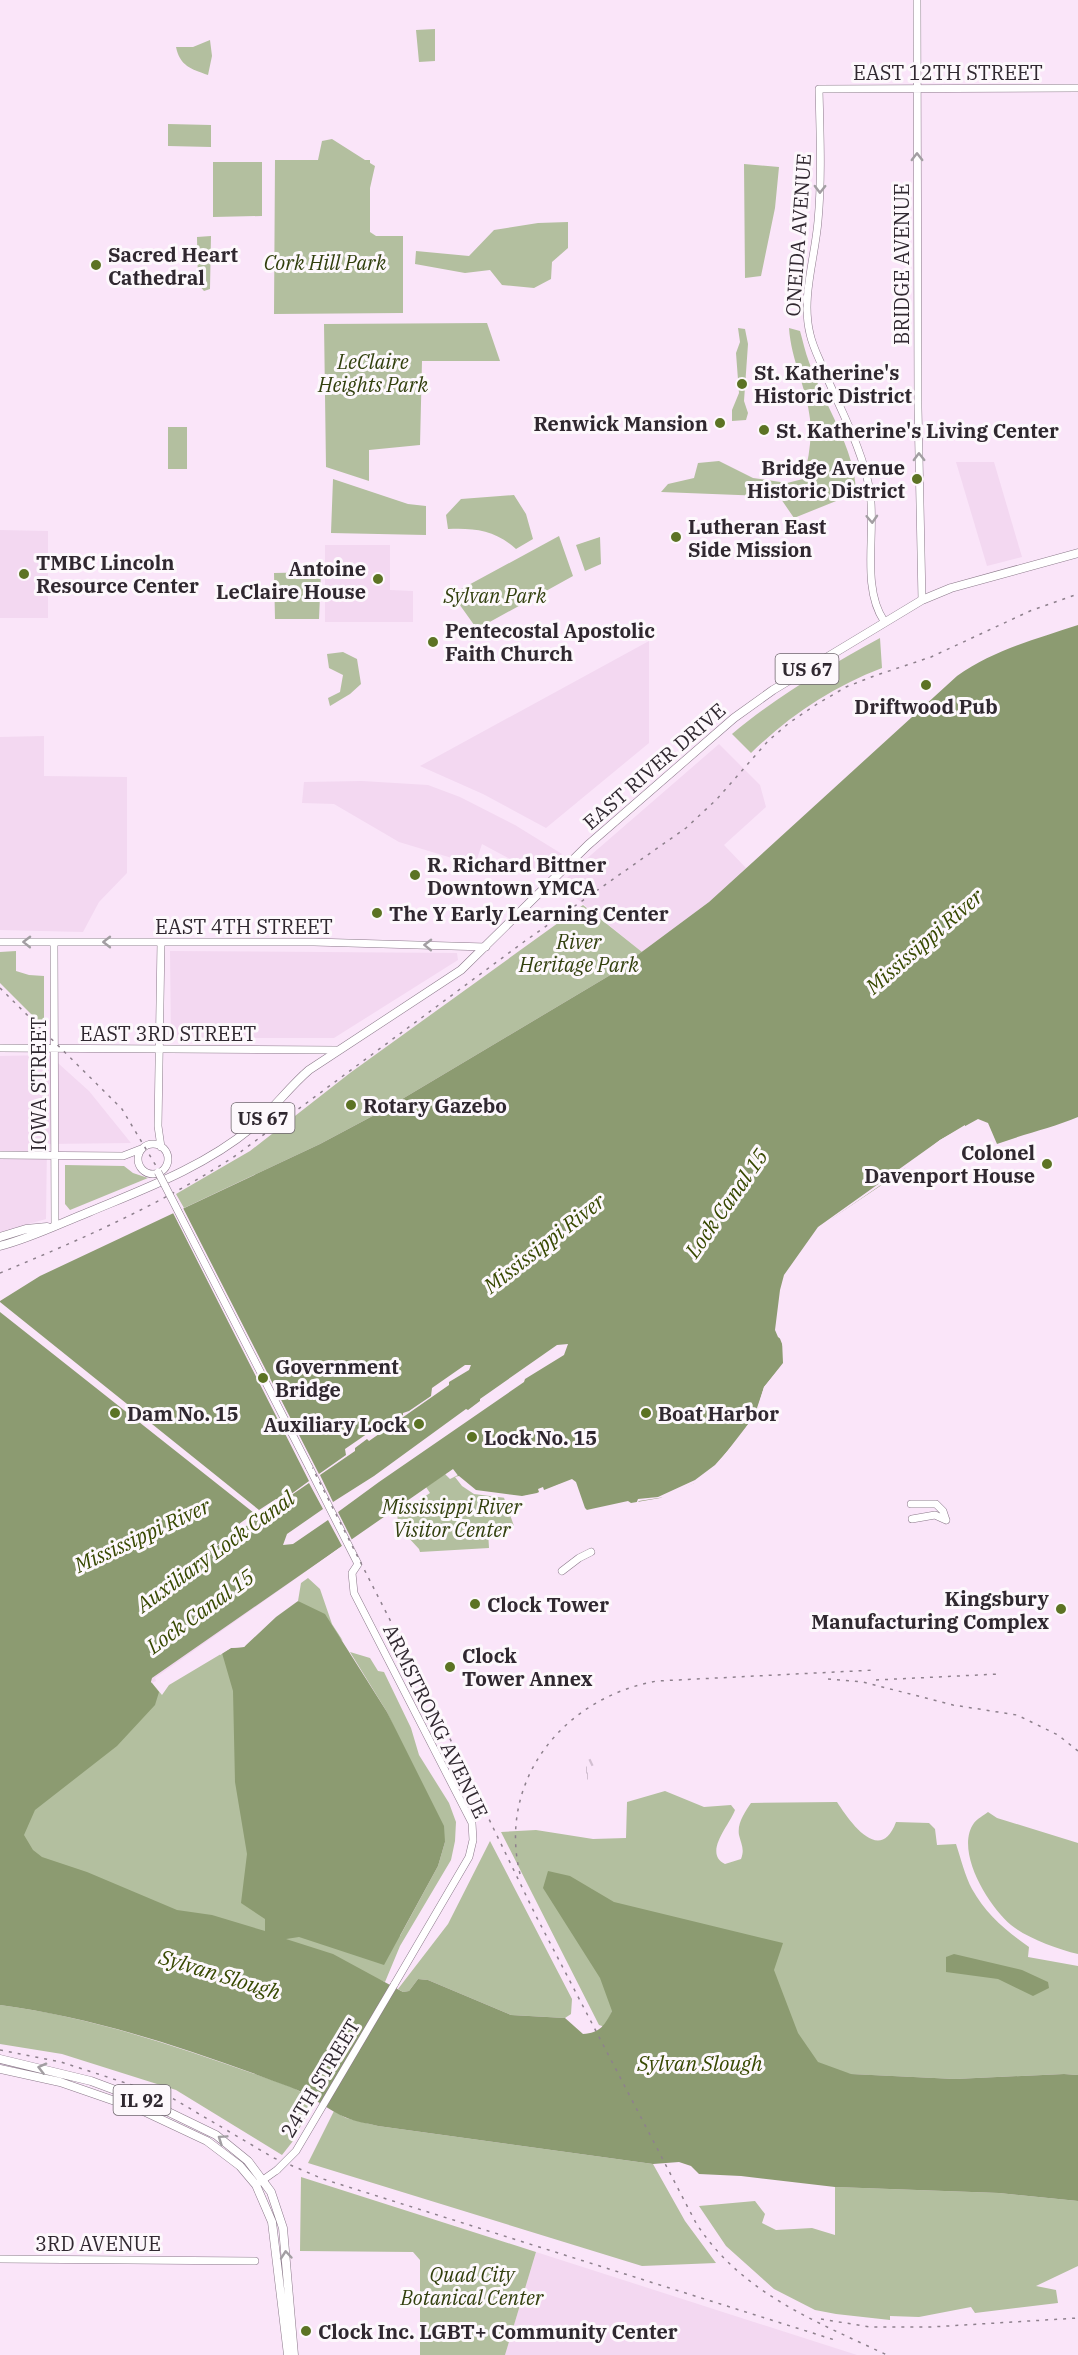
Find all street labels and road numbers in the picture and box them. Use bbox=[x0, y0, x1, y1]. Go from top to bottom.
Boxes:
street label: EAST 12TH STREET bbox=[853, 59, 1043, 86]
street label: ONEIDA AVENUE bbox=[779, 153, 817, 317]
street label: BRIDGE AVENUE bbox=[888, 183, 915, 345]
road number: US 67 bbox=[776, 654, 838, 684]
street label: EAST RIVER DRIVE bbox=[577, 696, 731, 836]
street label: EAST 4TH STREET bbox=[155, 913, 333, 940]
street label: IOWA STREET bbox=[25, 1017, 52, 1151]
street label: EAST 3RD STREET bbox=[80, 1020, 256, 1047]
road number: US 67 bbox=[232, 1103, 294, 1133]
street label: ARMSTRONG AVENUE bbox=[377, 1619, 495, 1823]
street label: 24TH STREET bbox=[274, 2014, 366, 2142]
road number: IL 92 bbox=[114, 2085, 170, 2115]
street label: 3RD AVENUE bbox=[35, 2230, 161, 2257]

